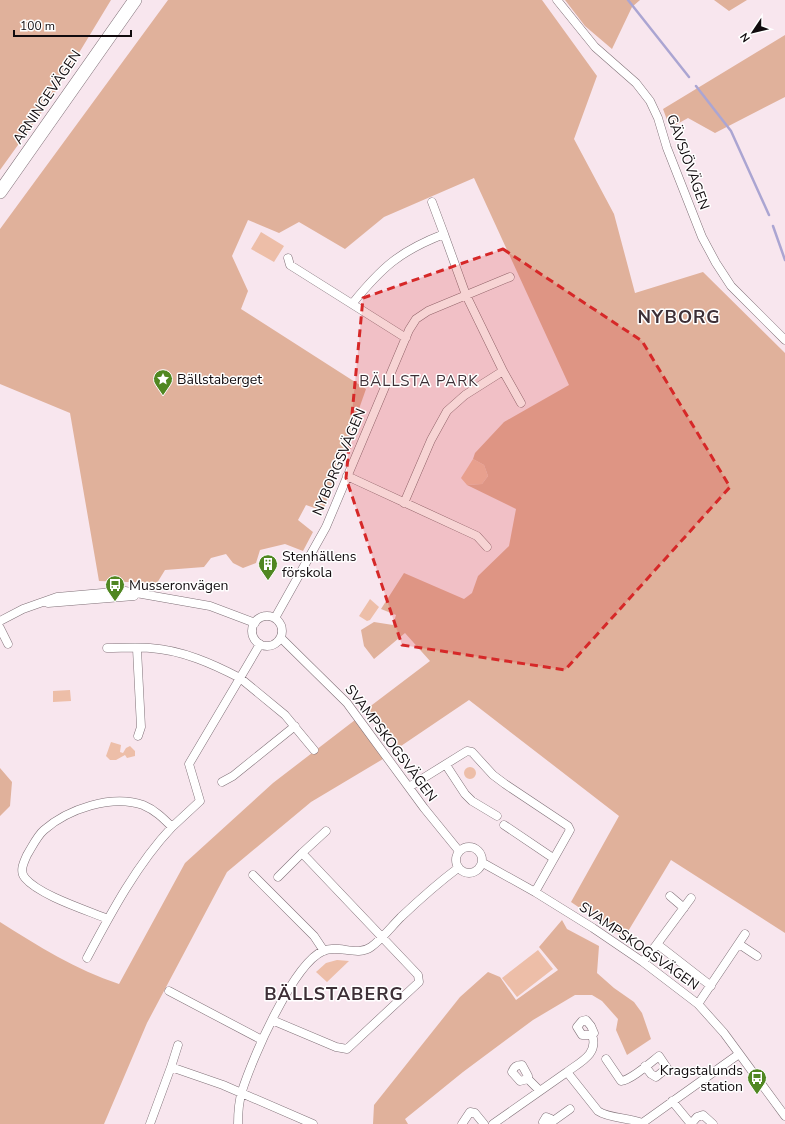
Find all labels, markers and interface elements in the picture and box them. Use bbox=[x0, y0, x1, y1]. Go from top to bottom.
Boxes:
scale bar bbox=[14, 12, 131, 38]
north arrow bbox=[733, 12, 773, 52]
text: 100 m bbox=[20, 18, 55, 34]
text: N bbox=[737, 30, 754, 45]
street label: ARNINGEVÄGEN bbox=[8, 46, 86, 148]
street label: GÄVSJÖVÄGEN bbox=[662, 112, 714, 212]
district label: NYBORG bbox=[637, 305, 721, 329]
place icon: Bällstaberget bbox=[152, 368, 174, 396]
place label: Bällstaberget bbox=[177, 370, 262, 389]
district label: BÄLLSTA PARK bbox=[359, 371, 479, 391]
street label: NYBORGSVÄGEN bbox=[308, 406, 370, 518]
place label: Stenhällens förskola bbox=[282, 547, 357, 582]
building icon: Stenhällens förskola bbox=[257, 553, 279, 581]
bus stop icon: Musseronvägen bbox=[104, 574, 126, 602]
place label: Musseronvägen bbox=[129, 576, 228, 595]
street label: SVAMPSKOGSVÄGEN bbox=[341, 680, 441, 806]
street label: SVAMPSKOGSVÄGEN bbox=[575, 897, 703, 995]
district label: BÄLLSTABERG bbox=[264, 982, 404, 1006]
place label: Kragstalunds station bbox=[660, 1061, 743, 1096]
bus stop icon: Kragstalunds station bbox=[746, 1067, 768, 1095]

